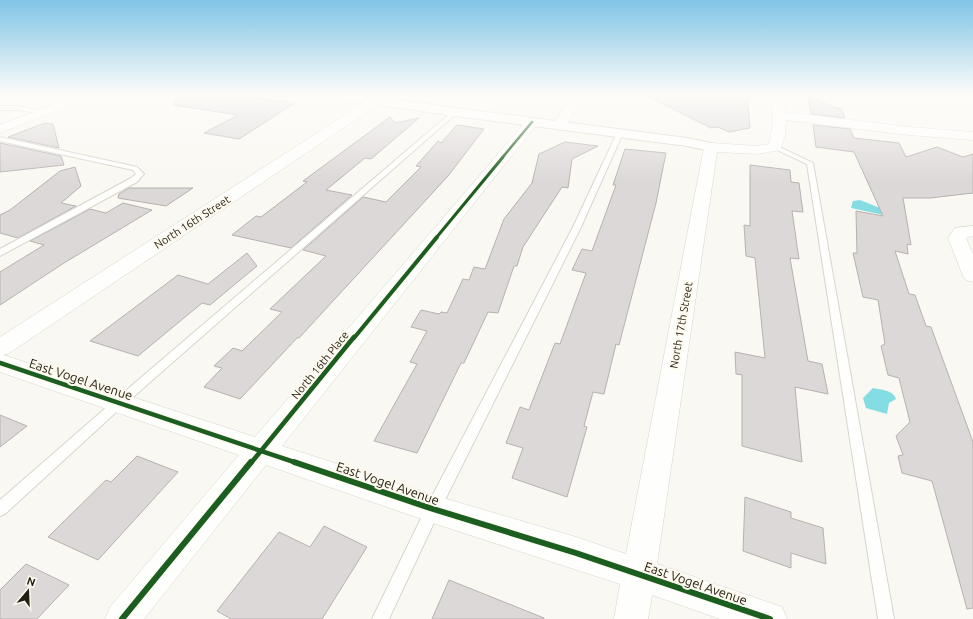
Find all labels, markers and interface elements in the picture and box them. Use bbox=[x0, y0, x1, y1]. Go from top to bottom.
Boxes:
street label: North 16th Street bbox=[152, 193, 233, 251]
street label: North 17th Street bbox=[667, 280, 695, 369]
street label: North 16th Place bbox=[289, 329, 351, 401]
street label: East Vogel Avenue bbox=[28, 356, 134, 402]
street label: East Vogel Avenue bbox=[335, 459, 441, 507]
street label: East Vogel Avenue bbox=[643, 559, 749, 607]
north arrow bbox=[8, 571, 48, 611]
text: N bbox=[25, 575, 37, 589]

